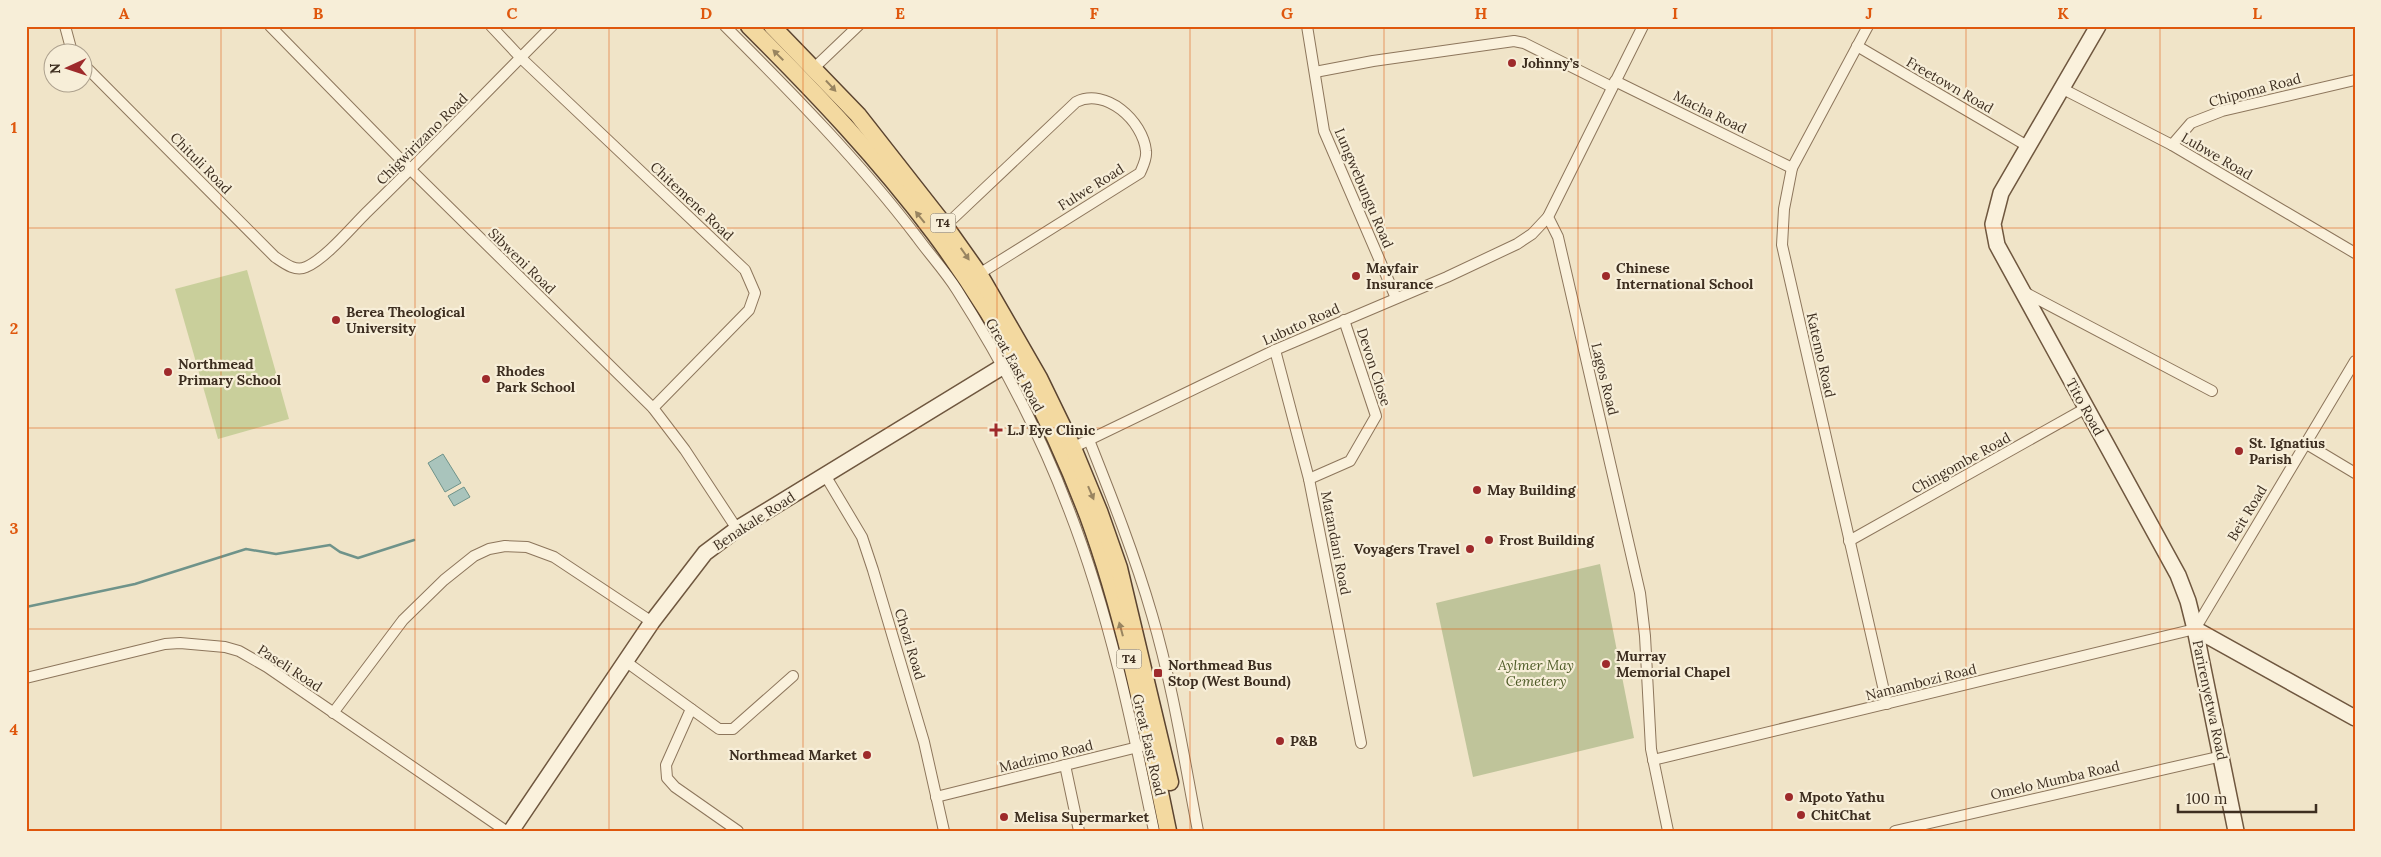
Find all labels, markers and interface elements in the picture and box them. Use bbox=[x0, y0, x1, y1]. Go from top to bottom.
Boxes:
text: A bbox=[119, 3, 130, 23]
text: B bbox=[313, 3, 324, 23]
text: C bbox=[506, 3, 518, 23]
text: D bbox=[700, 3, 712, 23]
text: E bbox=[895, 3, 905, 23]
text: F bbox=[1089, 3, 1099, 23]
text: G bbox=[1281, 3, 1293, 23]
text: H bbox=[1475, 3, 1488, 23]
text: I bbox=[1672, 3, 1678, 23]
text: J bbox=[1865, 3, 1873, 23]
text: K bbox=[2057, 3, 2069, 23]
text: L bbox=[2252, 3, 2262, 23]
north arrow bbox=[42, 42, 92, 92]
one-way arrow bbox=[773, 50, 785, 62]
street label: Freetown Road bbox=[1903, 53, 1997, 117]
place label: Johnny’s bbox=[1522, 54, 1580, 72]
marker: Johnny’s bbox=[1506, 57, 1518, 69]
text: N bbox=[46, 63, 64, 75]
street label: Chipoma Road bbox=[2207, 69, 2303, 111]
one-way arrow bbox=[825, 80, 837, 92]
street label: Macha Road bbox=[1670, 87, 1750, 137]
street label: Chigwirizano Road bbox=[372, 89, 472, 189]
text: 1 bbox=[11, 117, 17, 137]
street label: Lungwebungu Road bbox=[1331, 125, 1397, 251]
street label: Chituli Road bbox=[166, 128, 236, 198]
street label: Lubwe Road bbox=[2178, 128, 2256, 184]
street label: Chitemene Road bbox=[646, 158, 738, 244]
street label: Fulwe Road bbox=[1055, 160, 1127, 214]
one-way arrow bbox=[915, 210, 926, 223]
road number: T4 bbox=[930, 214, 956, 232]
street label: Sibweni Road bbox=[484, 224, 560, 298]
one-way arrow bbox=[960, 247, 970, 260]
place label: Mayfair Insurance bbox=[1366, 259, 1434, 293]
place label: Chinese International School bbox=[1616, 259, 1754, 293]
marker: Mayfair Insurance bbox=[1350, 270, 1362, 282]
marker: Chinese International School bbox=[1600, 270, 1612, 282]
street label: Lubuto Road bbox=[1260, 299, 1342, 349]
place label: Berea Theological University bbox=[346, 303, 466, 337]
street label: Katemo Road bbox=[1802, 311, 1840, 399]
marker: Berea Theological University bbox=[330, 314, 342, 326]
street label: Great East Road bbox=[982, 315, 1048, 415]
text: 2 bbox=[10, 318, 18, 338]
street label: Devon Close bbox=[1353, 326, 1395, 409]
street label: Lagos Road bbox=[1587, 341, 1623, 417]
place label: Northmead Primary School bbox=[178, 355, 282, 389]
place label: Rhodes Park School bbox=[496, 362, 576, 396]
marker: Northmead Primary School bbox=[162, 366, 174, 378]
marker: Rhodes Park School bbox=[480, 373, 492, 385]
street label: Tito Road bbox=[2062, 375, 2108, 439]
place label: L.J Eye Clinic bbox=[1007, 421, 1096, 439]
marker: L.J Eye Clinic bbox=[989, 423, 1003, 437]
street label: Chingombe Road bbox=[1908, 428, 2014, 498]
place label: St. Ignatius Parish bbox=[2249, 434, 2325, 468]
marker: St. Ignatius Parish bbox=[2233, 445, 2245, 457]
place label: May Building bbox=[1487, 481, 1577, 499]
street label: Beit Road bbox=[2223, 482, 2271, 544]
marker: May Building bbox=[1471, 484, 1483, 496]
one-way arrow bbox=[1088, 486, 1096, 500]
street label: Benakale Road bbox=[710, 488, 798, 554]
street label: Matandani Road bbox=[1317, 490, 1355, 596]
text: 3 bbox=[10, 518, 19, 538]
place label: Frost Building bbox=[1499, 531, 1595, 549]
marker: Frost Building bbox=[1483, 534, 1495, 546]
place label: Voyagers Travel bbox=[1354, 540, 1461, 558]
marker: Voyagers Travel bbox=[1464, 543, 1476, 555]
street label: Chozi Road bbox=[891, 606, 929, 682]
one-way arrow bbox=[1117, 621, 1125, 636]
street label: Parirenyetwa Road bbox=[2188, 638, 2232, 762]
street label: Paseli Road bbox=[254, 640, 326, 696]
place label: Murray Memorial Chapel bbox=[1616, 647, 1731, 681]
road number: T4 bbox=[1116, 650, 1142, 669]
place label: Northmead Bus Stop (West Bound) bbox=[1168, 656, 1291, 690]
park label: Aylmer May Cemetery bbox=[1497, 656, 1574, 690]
marker: Murray Memorial Chapel bbox=[1600, 658, 1612, 670]
street label: Namambozi Road bbox=[1864, 660, 1978, 704]
marker: Northmead Bus Stop (West Bound) bbox=[1152, 667, 1164, 679]
street label: Great East Road bbox=[1128, 692, 1170, 798]
text: 4 bbox=[10, 719, 19, 739]
place label: P&B bbox=[1290, 732, 1318, 750]
marker: P&B bbox=[1274, 735, 1286, 747]
street label: Madzimo Road bbox=[997, 736, 1095, 776]
place label: Northmead Market bbox=[729, 746, 857, 764]
marker: Northmead Market bbox=[861, 749, 873, 761]
street label: Omelo Mumba Road bbox=[1989, 756, 2121, 804]
scale bar bbox=[2178, 782, 2316, 814]
place label: Mpoto Yathu bbox=[1799, 788, 1885, 806]
text: 100 m bbox=[2186, 789, 2227, 808]
marker: Mpoto Yathu bbox=[1783, 791, 1795, 803]
place label: ChitChat bbox=[1811, 806, 1871, 824]
place label: Melisa Supermarket bbox=[1014, 808, 1149, 826]
marker: ChitChat bbox=[1795, 809, 1807, 821]
marker: Melisa Supermarket bbox=[998, 811, 1010, 823]

